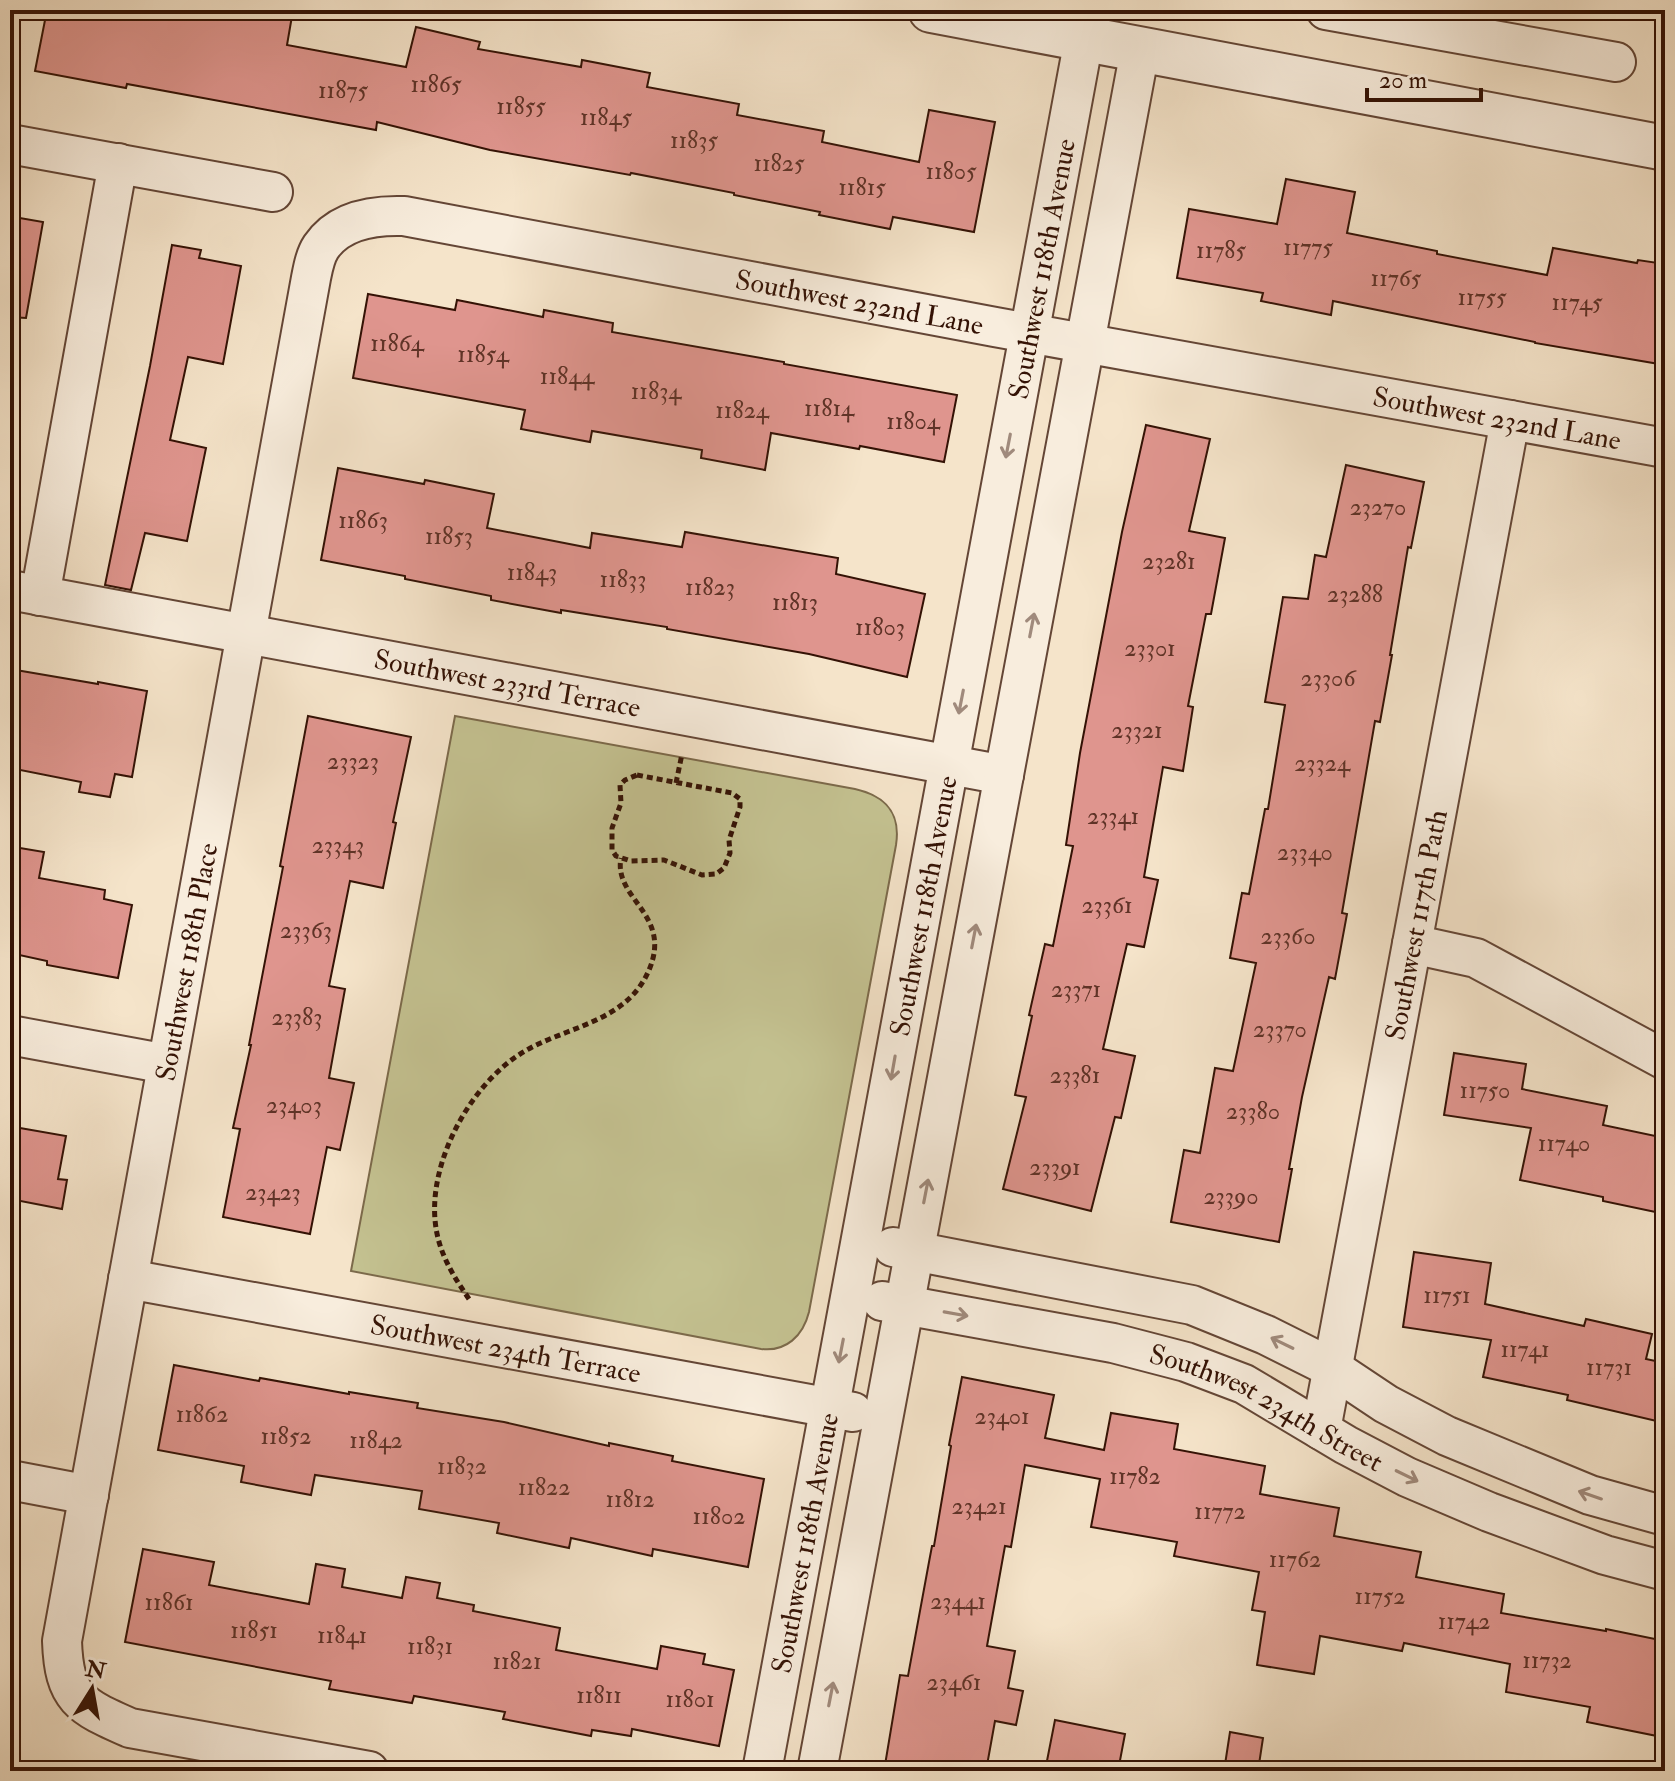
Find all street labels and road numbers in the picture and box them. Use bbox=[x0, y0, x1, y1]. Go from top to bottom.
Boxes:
street label: Southwest 118th Avenue bbox=[1001, 136, 1084, 402]
street label: Southwest 232nd Lane bbox=[732, 263, 986, 343]
street label: Southwest 232nd Lane bbox=[1370, 380, 1624, 459]
street label: Southwest 233rd Terrace bbox=[371, 642, 644, 726]
street label: Southwest 118th Avenue bbox=[883, 773, 966, 1039]
street label: Southwest 117th Path bbox=[1378, 807, 1456, 1043]
street label: Southwest 118th Place bbox=[149, 840, 226, 1084]
street label: Southwest 234th Terrace bbox=[367, 1308, 644, 1392]
street label: Southwest 234th Street bbox=[1145, 1337, 1389, 1480]
street label: Southwest 118th Avenue bbox=[765, 1410, 847, 1676]

